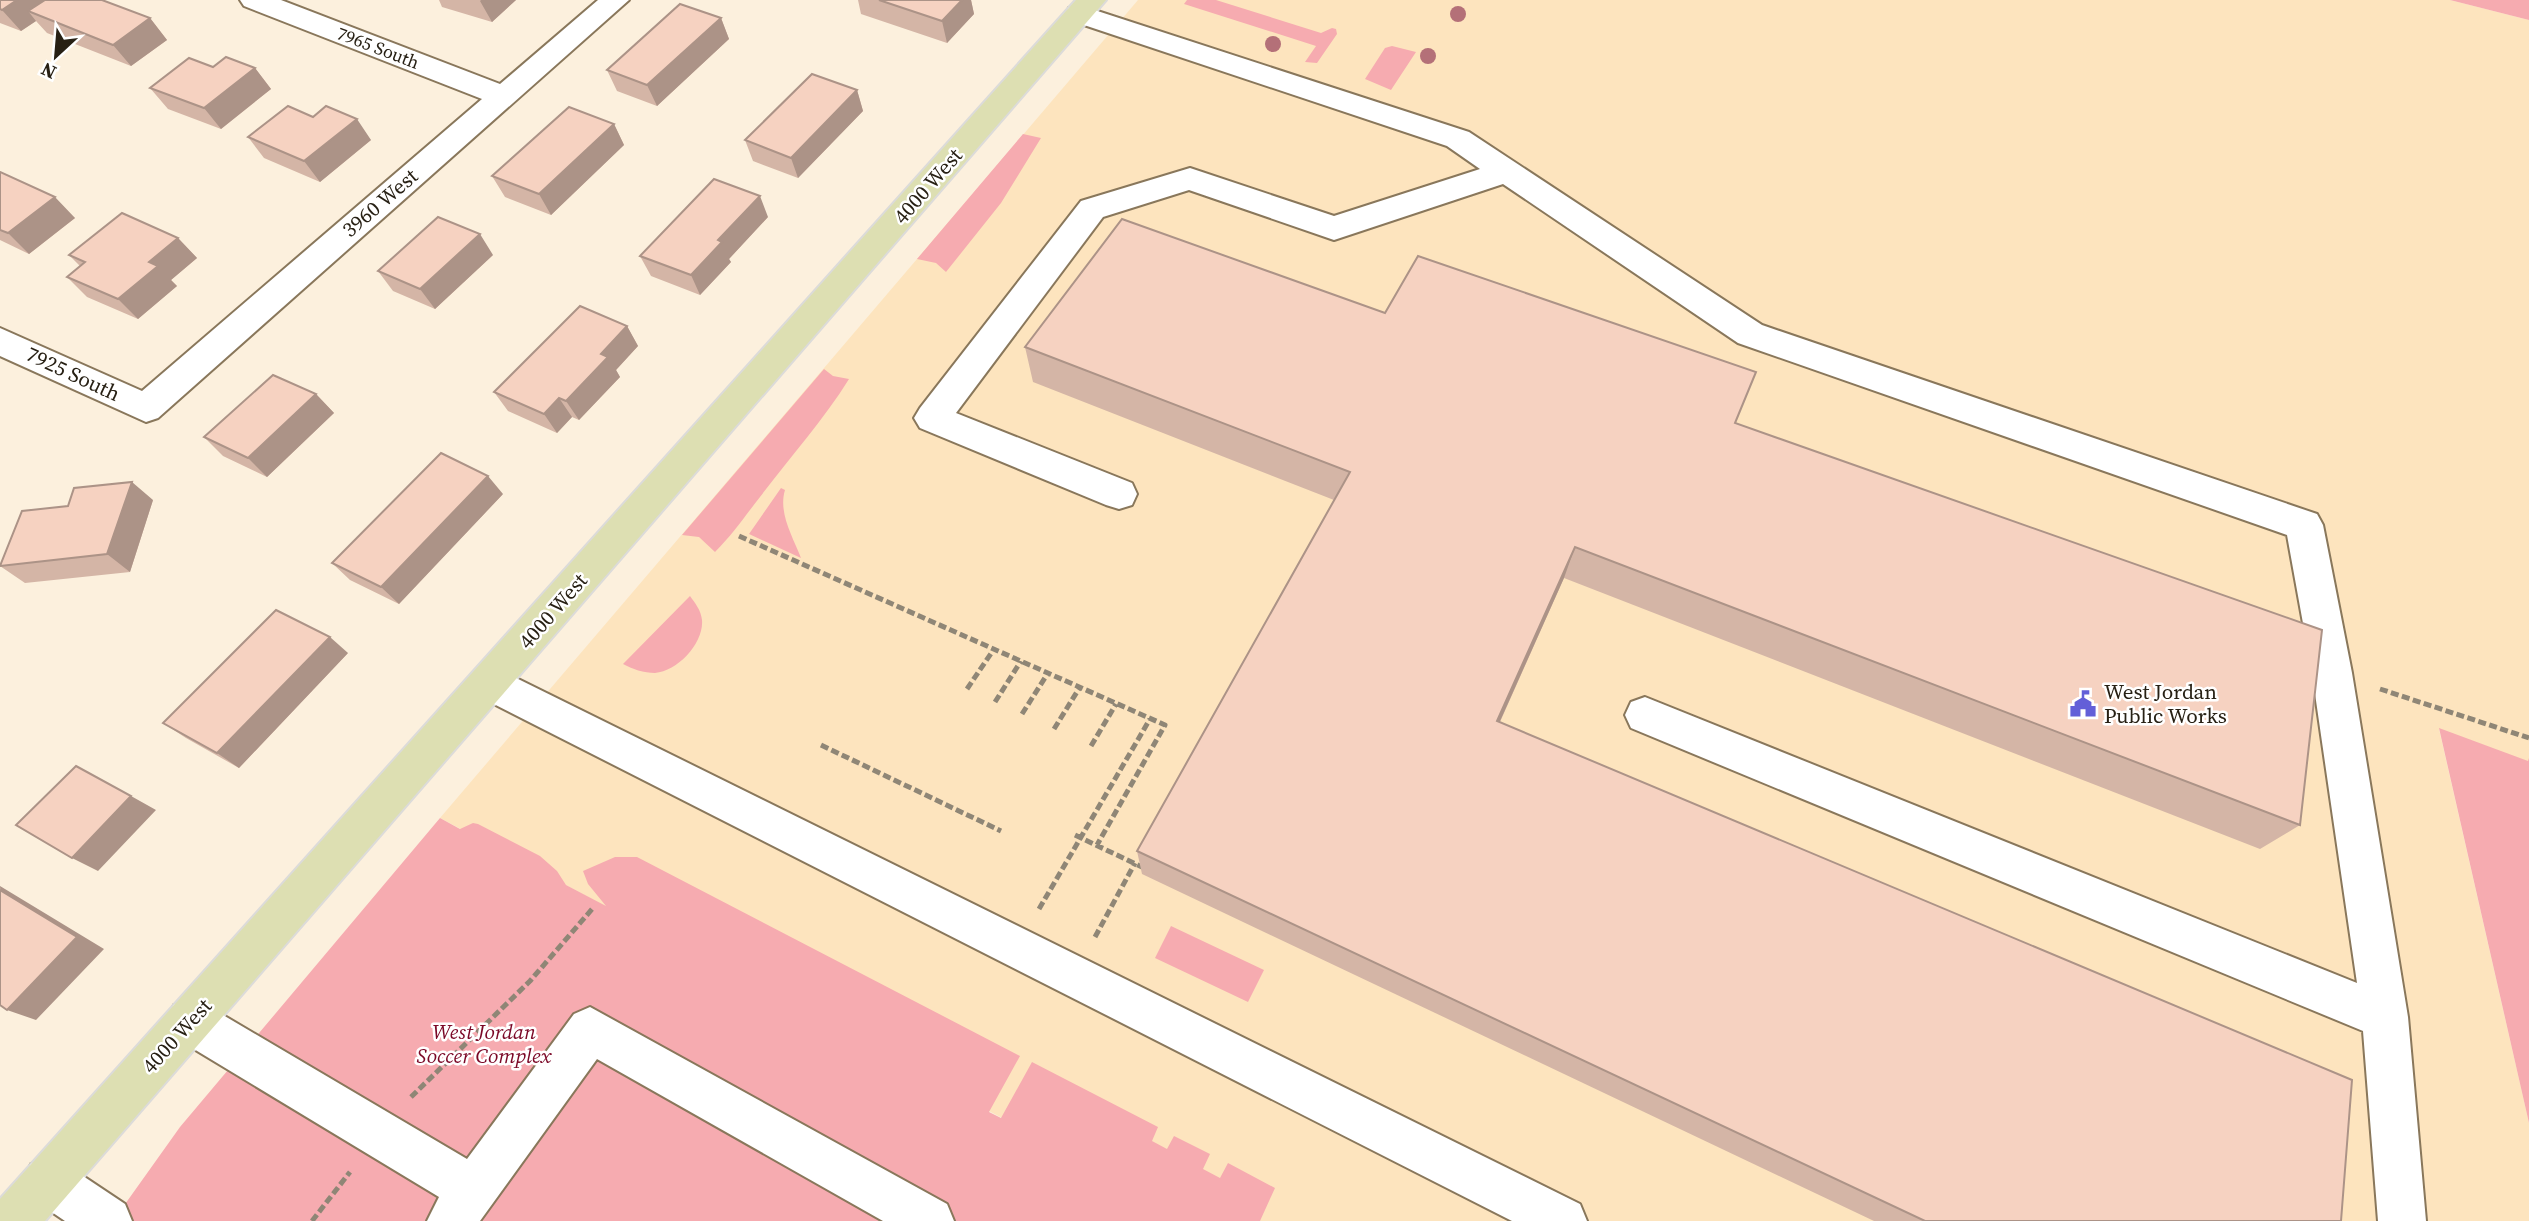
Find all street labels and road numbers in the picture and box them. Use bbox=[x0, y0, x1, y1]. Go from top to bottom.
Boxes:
street label: 7965 South bbox=[333, 20, 423, 75]
street label: 4000 West bbox=[887, 141, 969, 230]
street label: 3960 West bbox=[336, 162, 424, 244]
street label: 7925 South bbox=[21, 339, 125, 408]
street label: 4000 West bbox=[512, 566, 594, 655]
street label: 4000 West bbox=[135, 992, 218, 1079]

